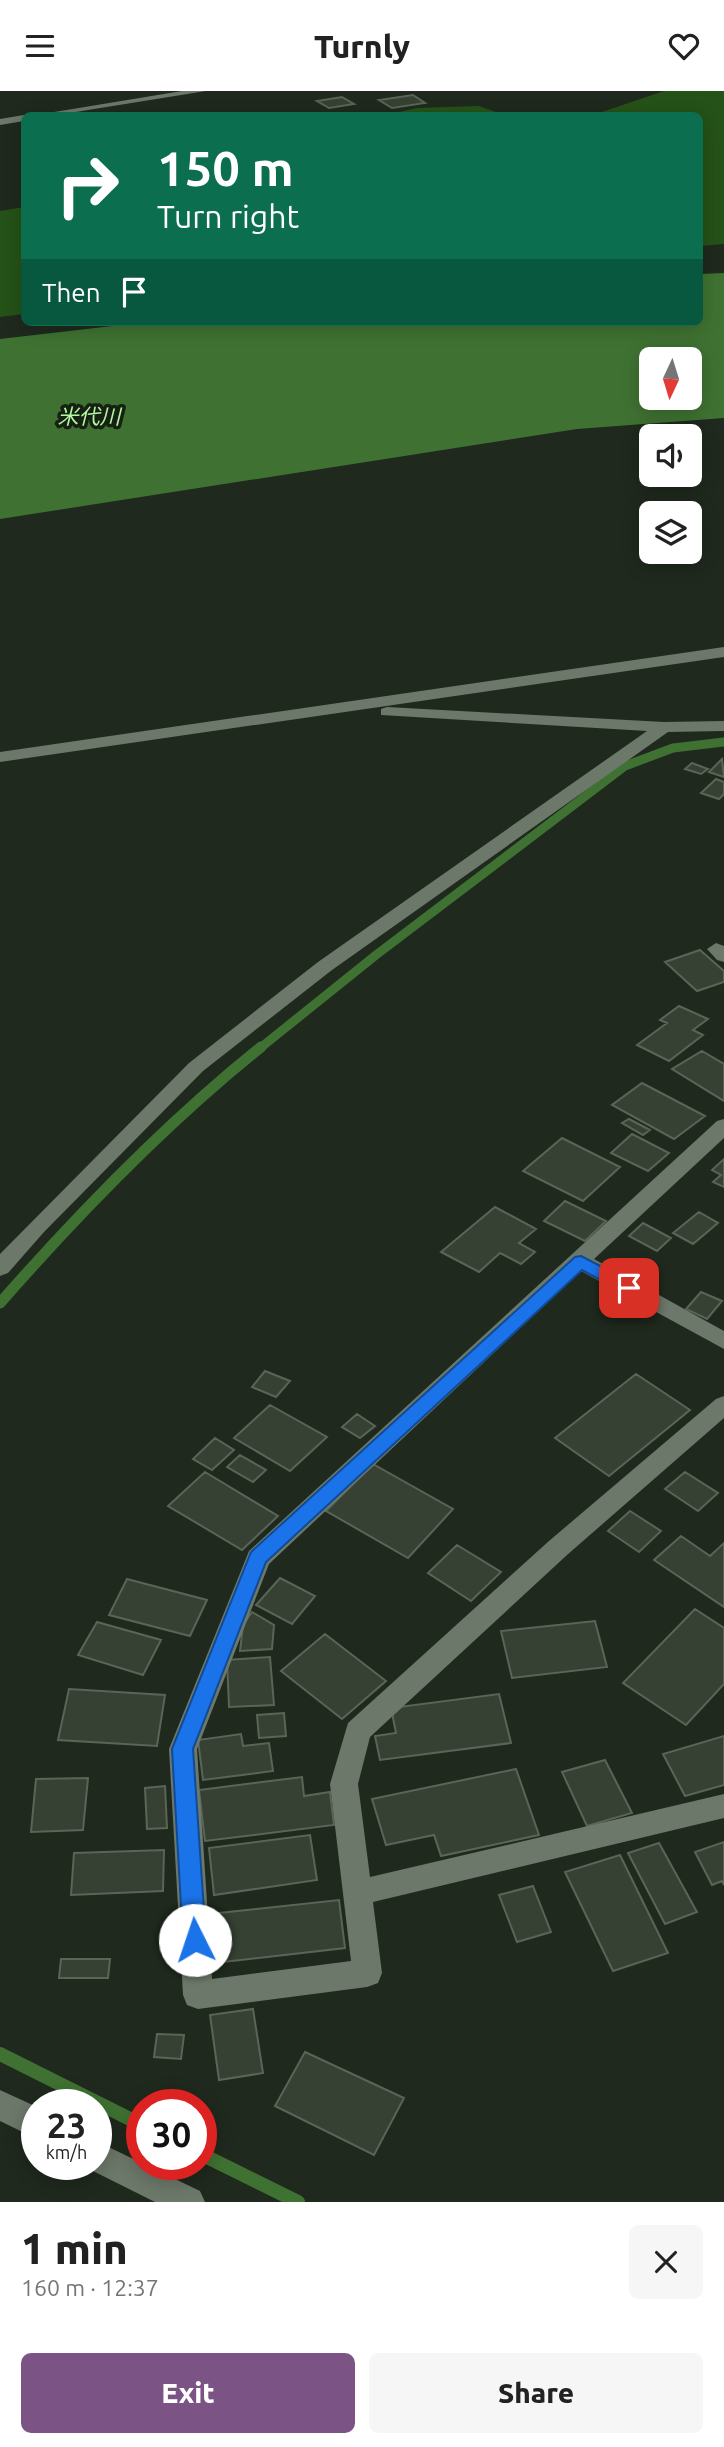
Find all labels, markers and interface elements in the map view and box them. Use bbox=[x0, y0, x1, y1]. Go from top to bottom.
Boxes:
icon: menu bbox=[21, 27, 59, 65]
icon: heart bbox=[665, 27, 703, 65]
text: Turnly bbox=[314, 28, 410, 64]
icon: right bbox=[42, 140, 133, 231]
text: 150 m bbox=[157, 140, 294, 195]
text: Turn right bbox=[157, 198, 299, 234]
icon: arrive bbox=[115, 273, 153, 311]
text: Then bbox=[42, 278, 101, 307]
north arrow bbox=[639, 347, 702, 409]
map controls bbox=[639, 347, 702, 564]
water label: 米代川 bbox=[58, 404, 122, 428]
button: sound bbox=[639, 424, 702, 487]
button: layers bbox=[639, 501, 702, 564]
pin bbox=[599, 1258, 659, 1318]
icon: arrive bbox=[610, 1269, 648, 1307]
position arrow bbox=[158, 1903, 232, 1977]
speed limit sign: 30 bbox=[126, 2089, 217, 2180]
text: 23 bbox=[47, 2105, 86, 2145]
text: km/h bbox=[46, 2142, 87, 2162]
text: 1 min bbox=[21, 2225, 128, 2272]
button: close bbox=[629, 2225, 703, 2299]
text: 160 m · 12:37 bbox=[21, 2275, 159, 2300]
button: Exit bbox=[21, 2353, 355, 2433]
button: Share bbox=[369, 2353, 703, 2433]

